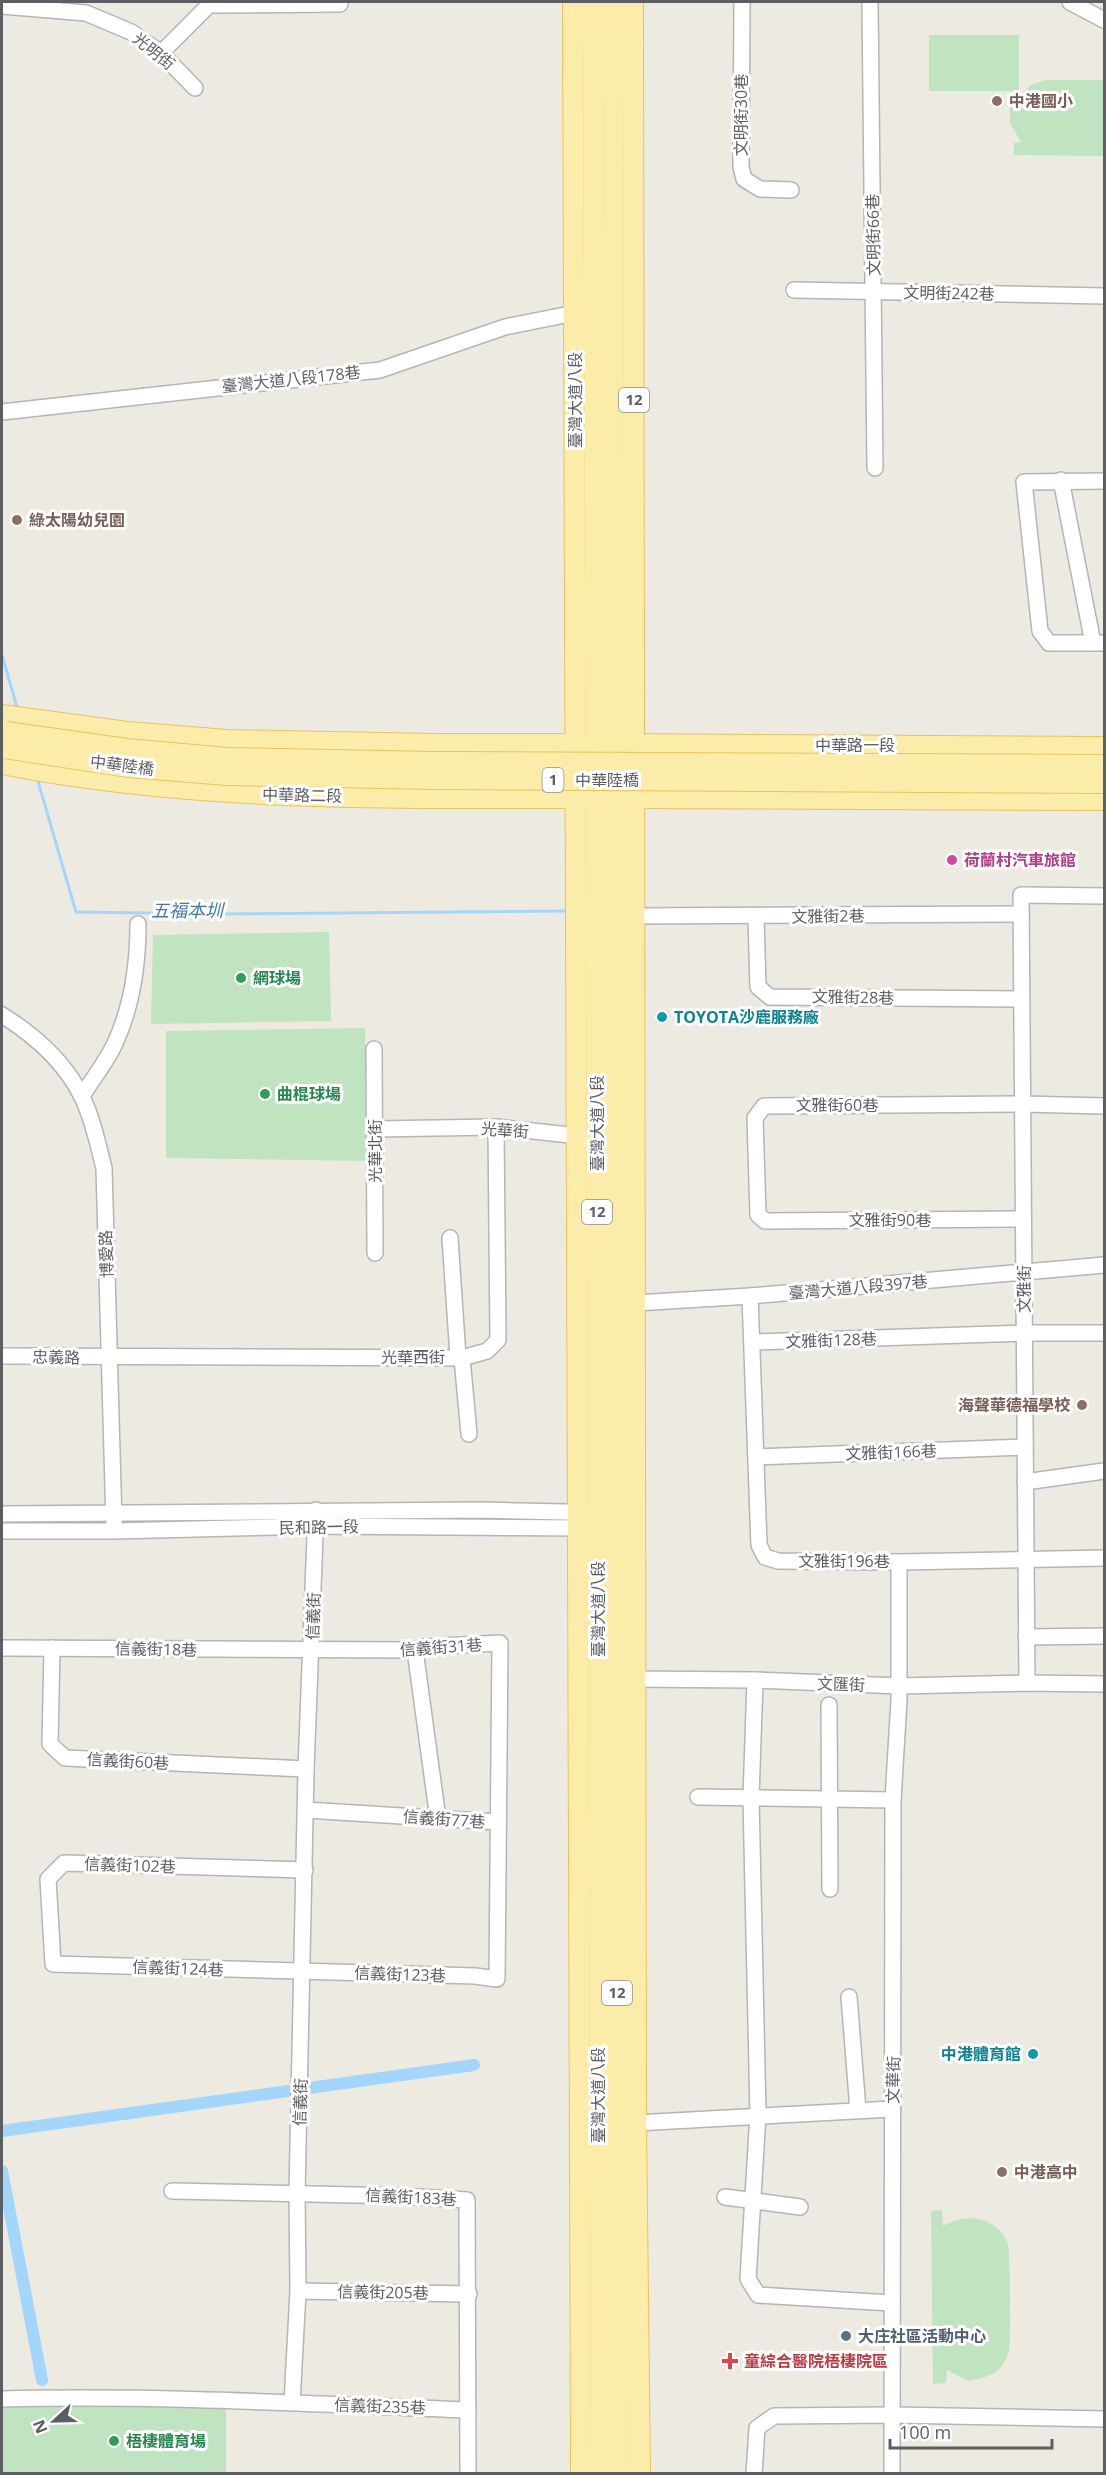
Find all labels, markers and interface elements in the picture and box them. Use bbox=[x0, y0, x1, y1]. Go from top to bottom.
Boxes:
street label: 光明街 bbox=[128, 27, 180, 75]
street label: 文明街30巷 bbox=[730, 74, 752, 156]
place label: 中港國小 bbox=[1009, 90, 1073, 112]
marker: 中港國小 bbox=[990, 94, 1004, 108]
street label: 文明街66巷 bbox=[861, 194, 885, 276]
street label: 文明街242巷 bbox=[903, 281, 995, 305]
street label: 臺灣大道八段 bbox=[564, 352, 586, 448]
street label: 臺灣大道八段178巷 bbox=[221, 361, 361, 397]
road number: 12 bbox=[619, 388, 649, 412]
place label: 綠太陽幼兒園 bbox=[29, 509, 125, 531]
marker: 綠太陽幼兒園 bbox=[10, 513, 24, 527]
street label: 中華路一段 bbox=[815, 734, 895, 756]
street label: 中華陸橋 bbox=[89, 750, 155, 780]
road number: 1 bbox=[542, 768, 564, 792]
street label: 中華陸橋 bbox=[575, 769, 639, 791]
street label: 中華路二段 bbox=[262, 783, 342, 807]
place label: 荷蘭村汽車旅館 bbox=[964, 849, 1076, 871]
marker: 荷蘭村汽車旅館 bbox=[945, 853, 959, 867]
water label: 五福本圳 bbox=[151, 898, 226, 922]
street label: 文雅街2巷 bbox=[791, 904, 865, 928]
place label: 網球場 bbox=[253, 967, 301, 989]
marker: 網球場 bbox=[234, 971, 248, 985]
street label: 文雅街28巷 bbox=[812, 985, 894, 1009]
place label: TOYOTA沙鹿服務廠 bbox=[674, 1006, 819, 1028]
marker: TOYOTA沙鹿服務廠 bbox=[655, 1010, 669, 1024]
street label: 臺灣大道八段 bbox=[586, 1075, 608, 1171]
place label: 曲棍球場 bbox=[277, 1083, 341, 1105]
marker: 曲棍球場 bbox=[258, 1087, 272, 1101]
street label: 文雅街60巷 bbox=[796, 1094, 878, 1116]
street label: 光華街 bbox=[480, 1117, 530, 1143]
street label: 光華北街 bbox=[364, 1119, 386, 1183]
road number: 12 bbox=[582, 1200, 612, 1224]
street label: 文雅街90巷 bbox=[849, 1209, 931, 1231]
street label: 博愛路 bbox=[94, 1230, 118, 1278]
street label: 文雅街 bbox=[1013, 1265, 1035, 1313]
street label: 臺灣大道八段397巷 bbox=[788, 1270, 928, 1304]
street label: 文雅街128巷 bbox=[785, 1327, 877, 1353]
street label: 忠義路 bbox=[32, 1346, 80, 1368]
street label: 光華西街 bbox=[381, 1346, 445, 1368]
place label: 海聲華德福學校 bbox=[958, 1394, 1071, 1416]
marker: 海聲華德福學校 bbox=[1075, 1398, 1089, 1412]
street label: 文雅街166巷 bbox=[845, 1439, 937, 1465]
street label: 民和路一段 bbox=[279, 1515, 359, 1539]
street label: 文雅街196巷 bbox=[798, 1550, 890, 1572]
street label: 臺灣大道八段 bbox=[587, 1561, 609, 1657]
street label: 信義街 bbox=[301, 1592, 325, 1640]
street label: 信義街31巷 bbox=[399, 1633, 483, 1661]
street label: 信義街18巷 bbox=[115, 1637, 197, 1661]
street label: 文匯街 bbox=[817, 1672, 865, 1696]
street label: 信義街60巷 bbox=[86, 1748, 170, 1774]
street label: 信義街77巷 bbox=[402, 1805, 486, 1833]
street label: 信義街102巷 bbox=[84, 1852, 176, 1878]
street label: 信義街124巷 bbox=[132, 1955, 224, 1981]
street label: 信義街123巷 bbox=[354, 1961, 446, 1987]
road number: 12 bbox=[602, 1981, 632, 2005]
place label: 中港體育館 bbox=[941, 2043, 1021, 2065]
street label: 臺灣大道八段 bbox=[587, 2047, 609, 2143]
marker: 中港體育館 bbox=[1026, 2047, 1040, 2061]
street label: 文華街 bbox=[882, 2056, 904, 2104]
street label: 信義街 bbox=[288, 2078, 312, 2126]
place label: 中港高中 bbox=[1014, 2161, 1078, 2183]
marker: 中港高中 bbox=[995, 2165, 1009, 2179]
street label: 信義街183巷 bbox=[365, 2184, 457, 2210]
street label: 信義街205巷 bbox=[337, 2280, 429, 2304]
place label: 大庄社區活動中心 bbox=[858, 2325, 986, 2347]
marker: 大庄社區活動中心 bbox=[839, 2329, 853, 2343]
place label: 童綜合醫院梧棲院區 bbox=[744, 2350, 888, 2372]
marker: 童綜合醫院梧棲院區 bbox=[721, 2352, 739, 2370]
north arrow bbox=[24, 2391, 84, 2451]
street label: 信義街235巷 bbox=[334, 2393, 426, 2419]
scale bar bbox=[890, 2412, 1052, 2450]
text: N bbox=[27, 2416, 53, 2437]
text: 100 m bbox=[899, 2420, 951, 2444]
place label: 梧棲體育場 bbox=[126, 2430, 206, 2452]
marker: 梧棲體育場 bbox=[107, 2434, 121, 2448]

